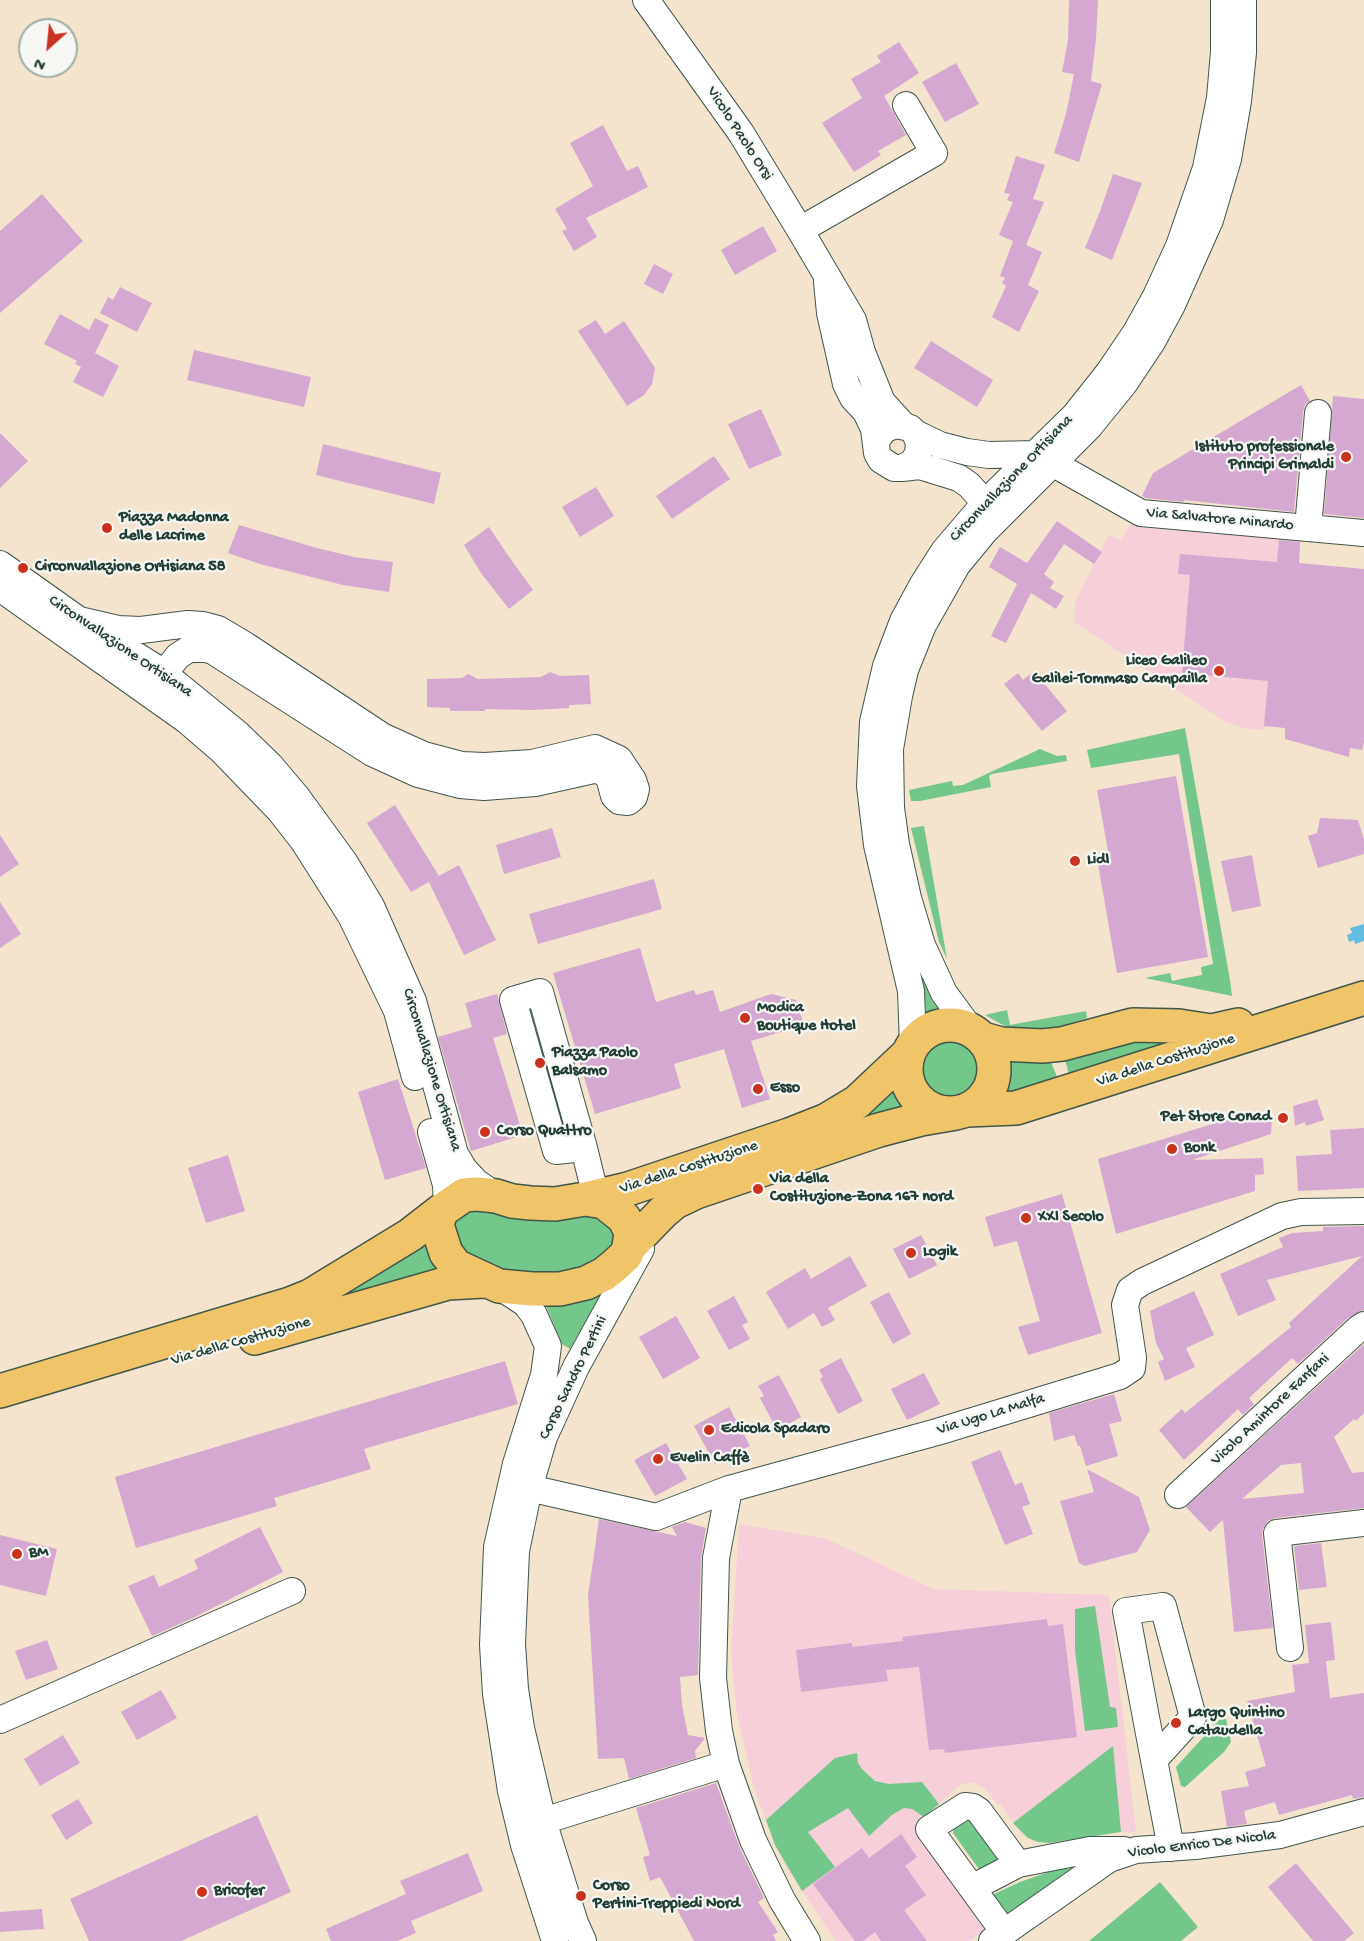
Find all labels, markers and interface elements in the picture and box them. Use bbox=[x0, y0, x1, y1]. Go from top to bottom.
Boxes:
north arrow bbox=[18, 18, 78, 78]
text: N bbox=[32, 52, 49, 74]
street label: Vicolo Paolo Orsi bbox=[702, 83, 776, 185]
street label: Circonvallazione Ortisiana bbox=[946, 411, 1078, 547]
place label: Istituto professionale Principi Grimaldi bbox=[1195, 438, 1334, 476]
marker: Istituto professionale Principi Grimaldi bbox=[1339, 450, 1353, 464]
street label: Via Salvatore Minardo bbox=[1146, 504, 1294, 536]
place label: Piazza Madonna delle Lacrime bbox=[119, 509, 229, 547]
marker: Piazza Madonna delle Lacrime bbox=[100, 521, 114, 535]
place label: Circonvallazione Ortisiana 58 bbox=[35, 558, 225, 578]
marker: Circonvallazione Ortisiana 58 bbox=[16, 561, 30, 575]
street label: Circonvallazione Ortisiana bbox=[44, 592, 196, 702]
place label: Liceo Galileo Galilei-Tommaso Campailla bbox=[1032, 652, 1207, 690]
marker: Liceo Galileo Galilei-Tommaso Campailla bbox=[1212, 664, 1226, 678]
place label: Lidl bbox=[1087, 851, 1109, 871]
marker: Lidl bbox=[1068, 854, 1082, 868]
street label: Circonvallazione Ortisiana bbox=[397, 986, 465, 1154]
place label: Modica Boutique Hotel bbox=[757, 999, 856, 1037]
marker: Modica Boutique Hotel bbox=[738, 1011, 752, 1025]
street label: Via della Costituzione bbox=[1095, 1030, 1237, 1092]
place label: Piazza Paolo Balsamo bbox=[552, 1044, 638, 1082]
marker: Piazza Paolo Balsamo bbox=[533, 1056, 547, 1070]
place label: Esso bbox=[770, 1079, 800, 1099]
marker: Esso bbox=[751, 1082, 765, 1096]
place label: Pet Store Conad bbox=[1161, 1108, 1271, 1128]
marker: Pet Store Conad bbox=[1276, 1111, 1290, 1125]
place label: Corso Quattro bbox=[497, 1122, 592, 1142]
marker: Corso Quattro bbox=[478, 1125, 492, 1139]
street label: Via della Costituzione bbox=[618, 1137, 760, 1199]
place label: Bonk bbox=[1184, 1139, 1215, 1159]
marker: Bonk bbox=[1165, 1142, 1179, 1156]
place label: Via della Costituzione-Zona 167 nord bbox=[770, 1170, 953, 1208]
marker: Via della Costituzione-Zona 167 nord bbox=[751, 1182, 765, 1196]
place label: XXI Secolo bbox=[1038, 1208, 1104, 1228]
marker: XXI Secolo bbox=[1019, 1211, 1033, 1225]
place label: Logik bbox=[923, 1243, 957, 1263]
marker: Logik bbox=[904, 1246, 918, 1260]
street label: Via della Costituzione bbox=[169, 1313, 313, 1371]
street label: Corso Sandro Pertini bbox=[536, 1313, 612, 1443]
street label: Vicolo Amintore Fanfani bbox=[1208, 1350, 1334, 1470]
street label: Via Ugo La Malfa bbox=[935, 1390, 1047, 1440]
place label: Edicola Spadaro bbox=[721, 1420, 830, 1440]
marker: Edicola Spadaro bbox=[702, 1423, 716, 1437]
place label: Evelin Caffè bbox=[670, 1449, 749, 1469]
marker: Evelin Caffè bbox=[651, 1452, 665, 1466]
place label: BM bbox=[29, 1544, 48, 1564]
marker: BM bbox=[10, 1547, 24, 1561]
place label: Largo Quintino Cataudella bbox=[1188, 1704, 1285, 1742]
marker: Largo Quintino Cataudella bbox=[1169, 1716, 1183, 1730]
street label: Vicolo Enrico De Nicola bbox=[1127, 1826, 1277, 1864]
place label: Corso Pertini-Treppiedi Nord bbox=[593, 1877, 740, 1915]
place label: Bricofer bbox=[214, 1882, 264, 1902]
marker: Bricofer bbox=[195, 1885, 209, 1899]
marker: Corso Pertini-Treppiedi Nord bbox=[574, 1889, 588, 1903]

